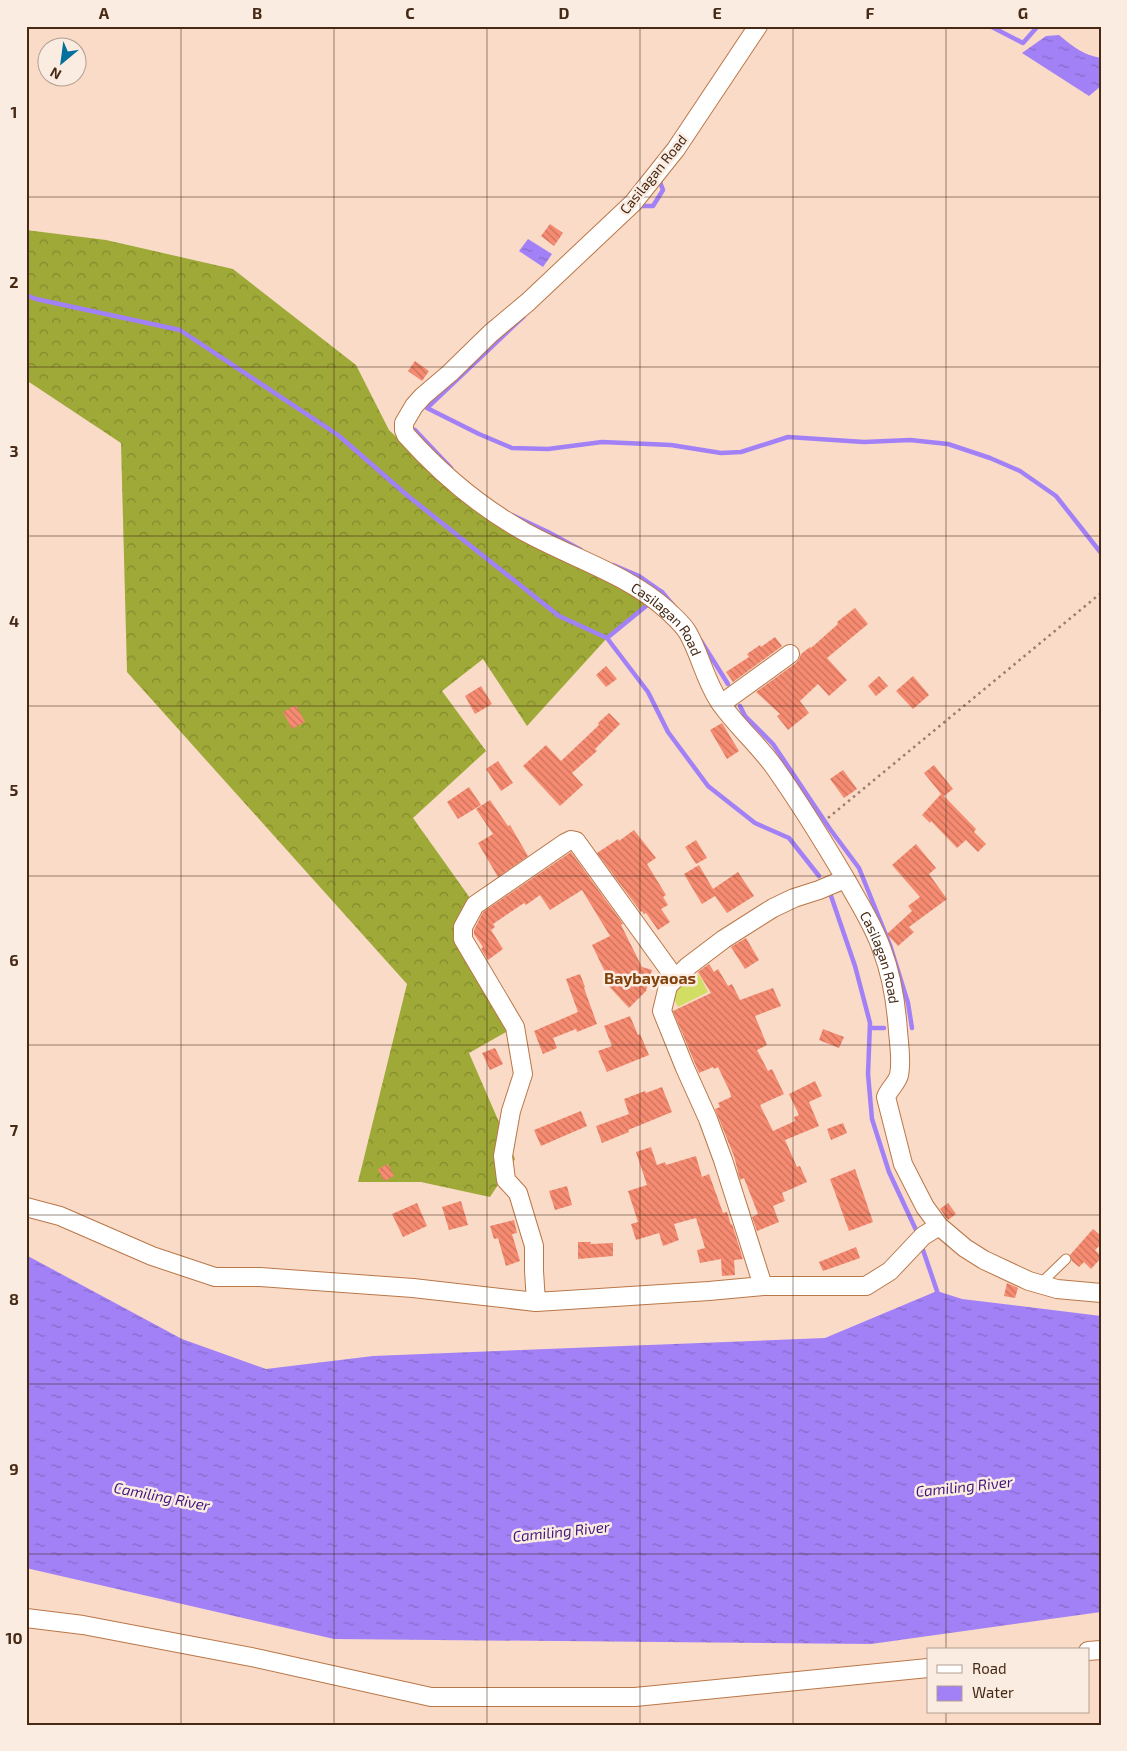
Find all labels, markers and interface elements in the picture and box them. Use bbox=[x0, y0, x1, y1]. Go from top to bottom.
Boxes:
text: A bbox=[99, 3, 110, 22]
text: B bbox=[252, 3, 262, 22]
text: C bbox=[405, 3, 415, 22]
text: D bbox=[559, 3, 570, 22]
text: E bbox=[712, 3, 722, 22]
text: F bbox=[866, 3, 875, 22]
text: G bbox=[1018, 3, 1028, 22]
north arrow bbox=[38, 38, 88, 88]
text: N bbox=[47, 64, 64, 84]
text: 1 bbox=[11, 102, 17, 121]
street label: Casilagan Road bbox=[616, 131, 690, 217]
text: 2 bbox=[9, 272, 19, 291]
text: 3 bbox=[9, 441, 19, 460]
street label: Casilagan Road bbox=[629, 578, 706, 658]
text: 4 bbox=[9, 611, 19, 630]
text: 5 bbox=[10, 780, 19, 799]
street label: Casilagan Road bbox=[857, 908, 904, 1005]
text: 6 bbox=[9, 950, 19, 969]
district label: Baybayaoas bbox=[604, 968, 696, 988]
text: 7 bbox=[10, 1120, 19, 1139]
text: 8 bbox=[9, 1289, 19, 1308]
text: 9 bbox=[9, 1459, 19, 1478]
water label: Camiling River bbox=[915, 1472, 1014, 1500]
water label: Camiling River bbox=[112, 1478, 213, 1514]
water label: Camiling River bbox=[512, 1517, 611, 1545]
text: 10 bbox=[5, 1628, 23, 1647]
legend bbox=[927, 1648, 1090, 1714]
text: Road bbox=[972, 1659, 1007, 1677]
text: Water bbox=[972, 1683, 1014, 1701]

